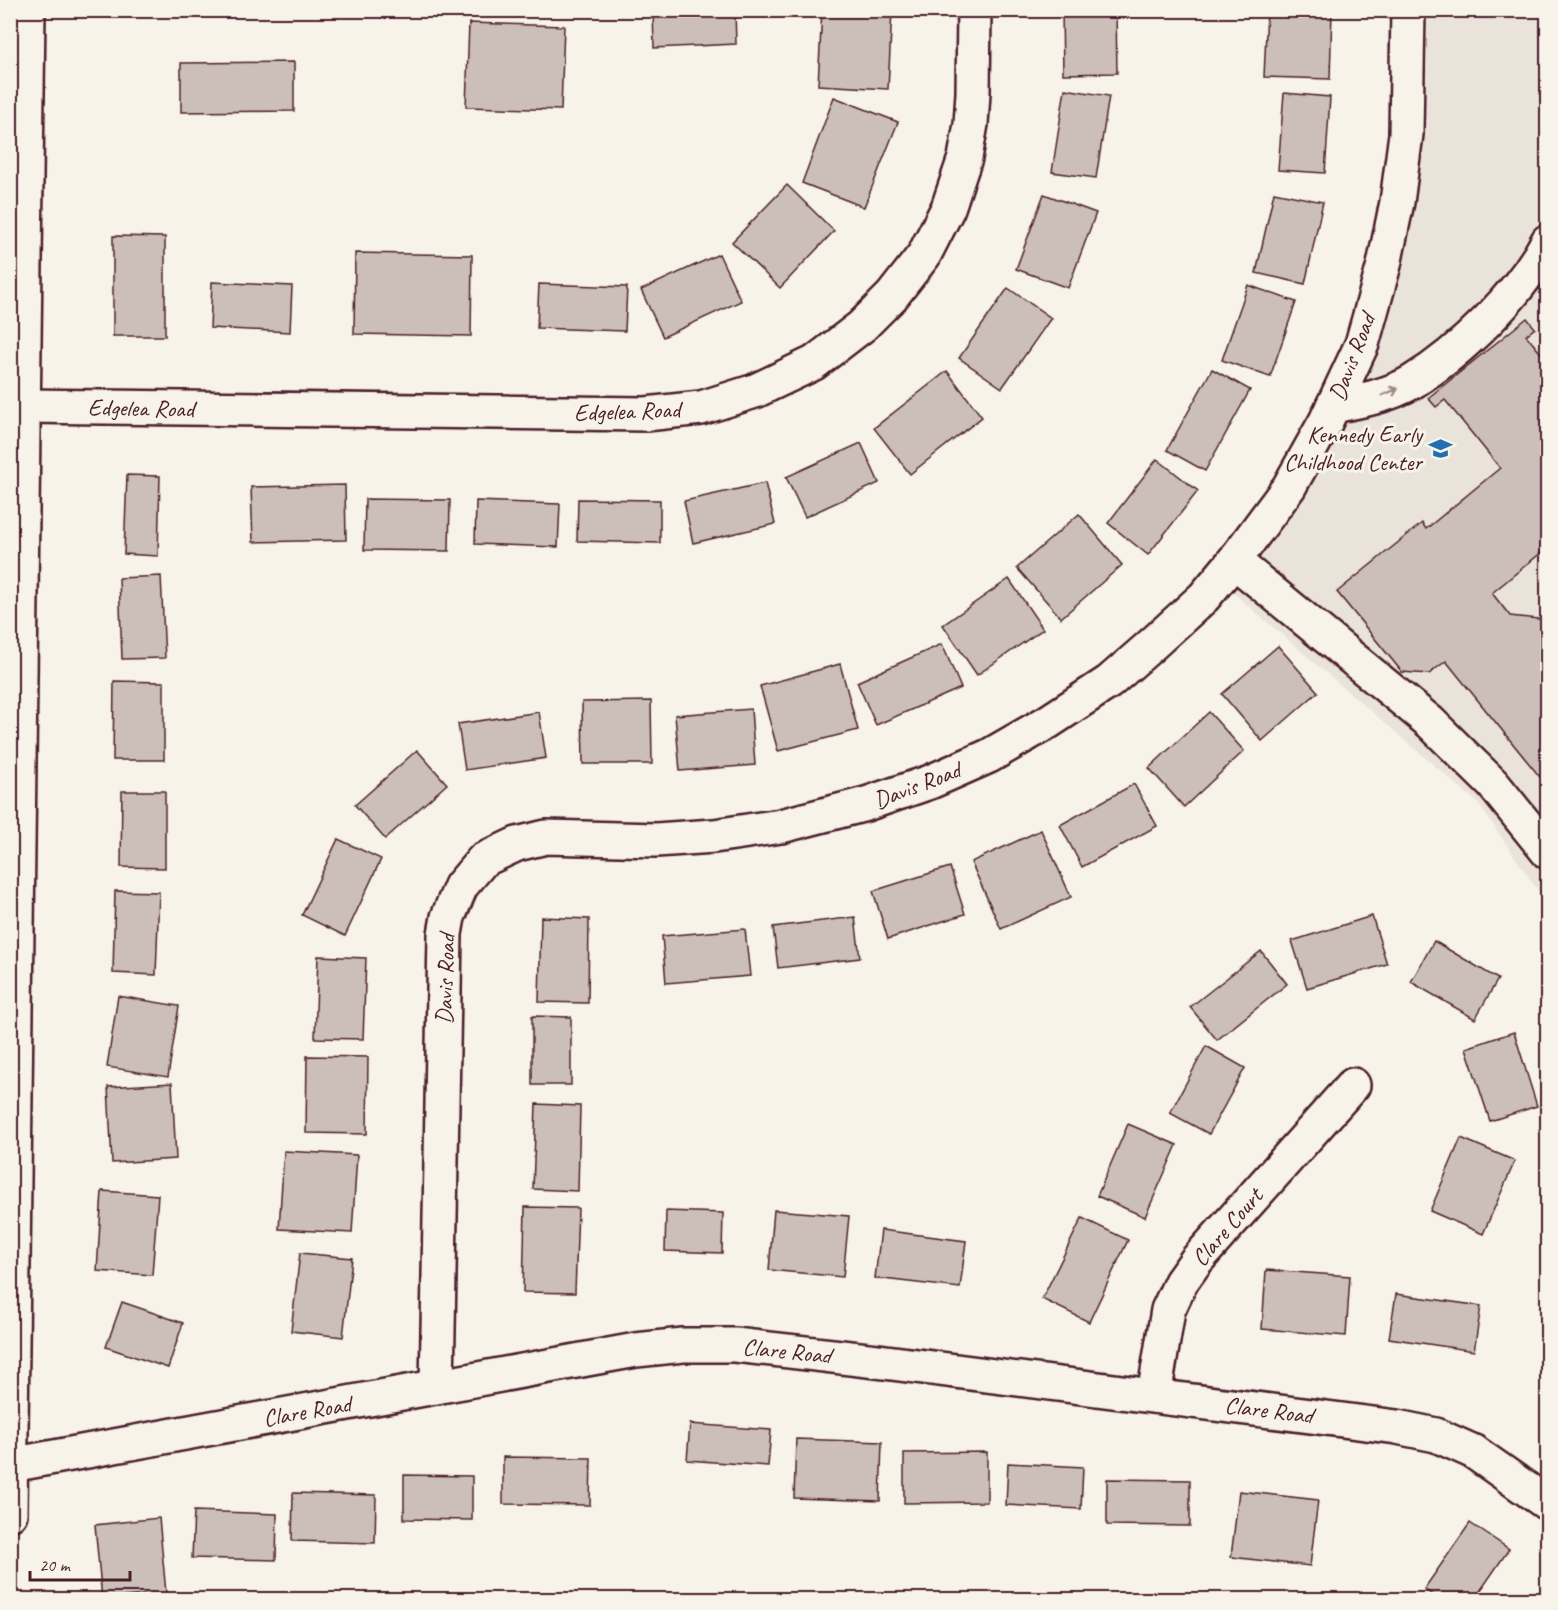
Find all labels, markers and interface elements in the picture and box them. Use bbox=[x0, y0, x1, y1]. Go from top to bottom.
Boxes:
street label: Davis Road bbox=[1322, 306, 1384, 405]
one-way arrow bbox=[1380, 386, 1398, 397]
street label: Edgelea Road bbox=[88, 392, 198, 424]
street label: Edgelea Road bbox=[573, 394, 684, 428]
place label: Kennedy Early Childhood Center bbox=[1284, 419, 1424, 477]
school or university icon: Kennedy Early Childhood Center bbox=[1427, 435, 1453, 461]
street label: Davis Road bbox=[869, 753, 968, 815]
street label: Davis Road bbox=[428, 930, 462, 1025]
street label: Clare Court bbox=[1185, 1180, 1270, 1272]
street label: Clare Road bbox=[741, 1331, 836, 1371]
street label: Clare Road bbox=[261, 1388, 357, 1433]
street label: Clare Road bbox=[1223, 1390, 1318, 1431]
scale bar bbox=[30, 1544, 130, 1582]
text: 20 m bbox=[39, 1554, 72, 1576]

